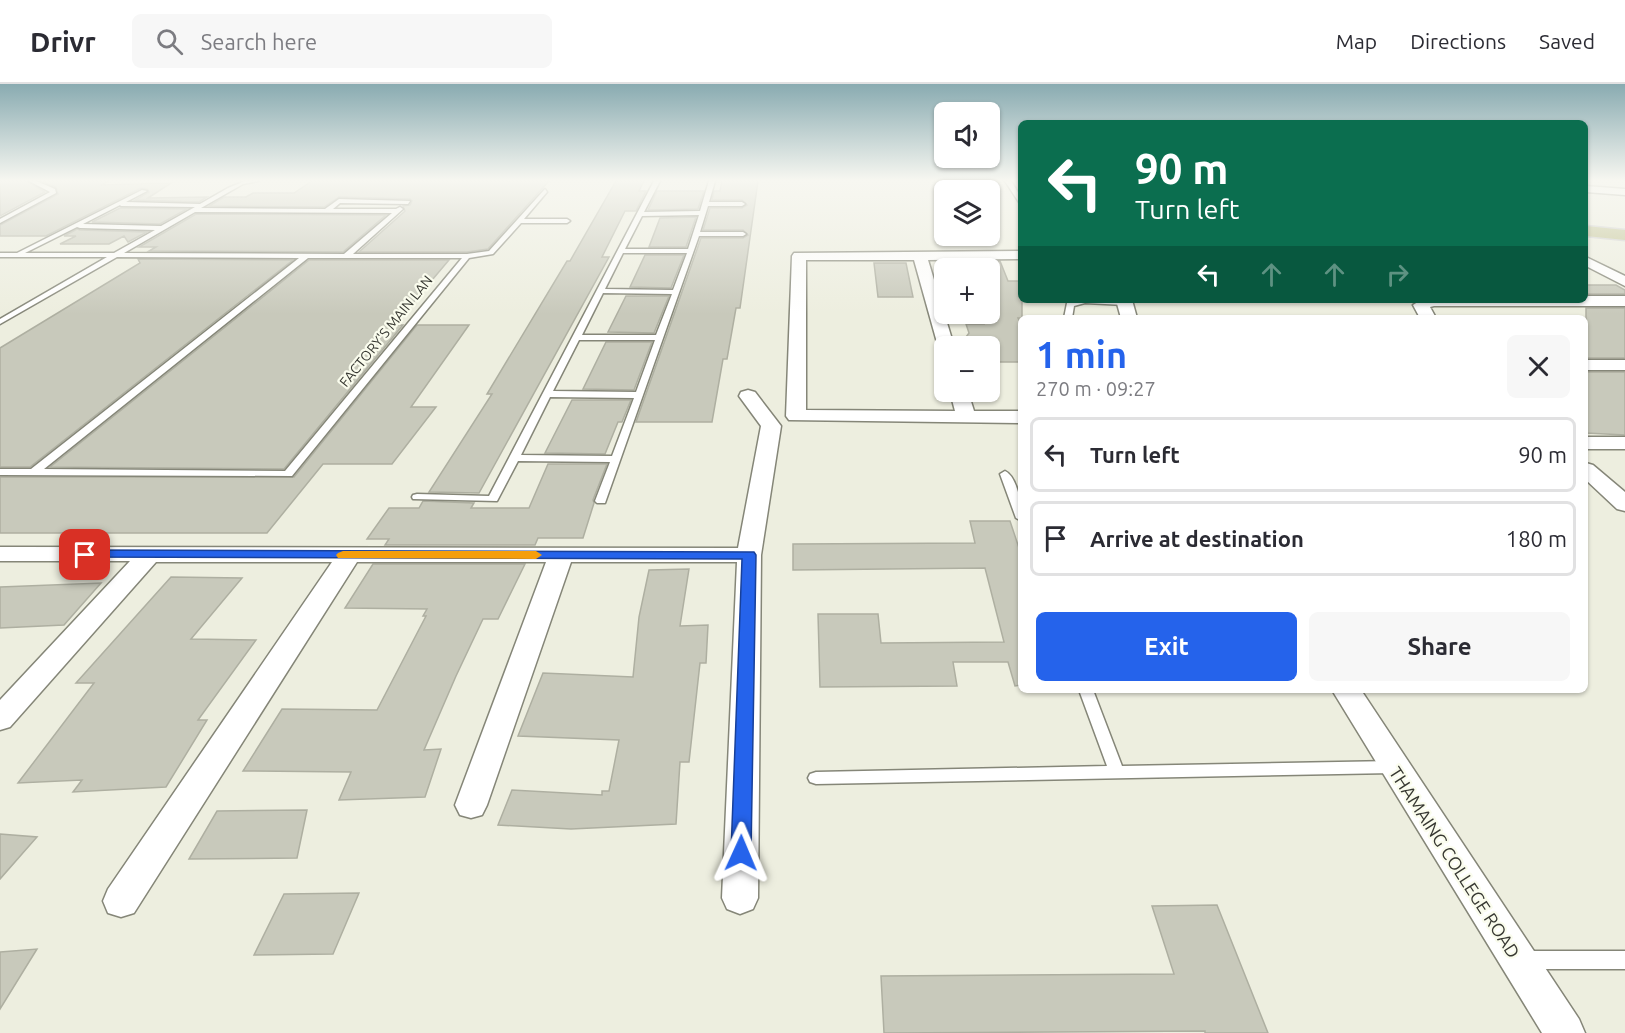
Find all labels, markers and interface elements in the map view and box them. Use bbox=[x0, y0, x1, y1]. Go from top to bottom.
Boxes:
search box bbox=[132, 14, 552, 68]
icon: search bbox=[153, 25, 186, 58]
text: Drivr bbox=[30, 26, 96, 57]
text: Search here bbox=[201, 29, 317, 54]
text: Map bbox=[1336, 29, 1377, 53]
text: Directions bbox=[1410, 29, 1506, 53]
text: Saved bbox=[1539, 29, 1595, 53]
map controls bbox=[934, 102, 1000, 402]
button: sound bbox=[934, 102, 1000, 168]
icon: left bbox=[1036, 144, 1114, 222]
text: 90 m bbox=[1135, 145, 1229, 192]
button: layers bbox=[934, 180, 1000, 246]
text: Turn left bbox=[1135, 194, 1239, 224]
button: + bbox=[934, 258, 1000, 324]
icon: left bbox=[1192, 258, 1225, 291]
icon: ahead bbox=[1255, 258, 1288, 291]
icon: ahead bbox=[1318, 258, 1351, 291]
icon: right bbox=[1381, 258, 1414, 291]
street label: FACTORY'S MAIN LAN bbox=[336, 272, 436, 390]
text: 1 min bbox=[1036, 334, 1127, 375]
button: close bbox=[1507, 335, 1570, 398]
button: − bbox=[934, 336, 1000, 402]
text: 270 m · 09:27 bbox=[1036, 377, 1156, 400]
icon: left bbox=[1039, 438, 1072, 471]
text: Turn left bbox=[1090, 442, 1180, 467]
text: 90 m bbox=[1518, 442, 1567, 467]
icon: arrive bbox=[1039, 522, 1072, 555]
text: Arrive at destination bbox=[1090, 526, 1304, 551]
text: 180 m bbox=[1506, 526, 1567, 551]
pin bbox=[59, 529, 110, 580]
icon: arrive bbox=[68, 538, 101, 571]
button: Exit bbox=[1036, 612, 1297, 681]
button: Share bbox=[1309, 612, 1570, 681]
street label: THAMAING COLLEGE ROAD bbox=[1386, 763, 1524, 961]
position arrow bbox=[709, 821, 773, 885]

